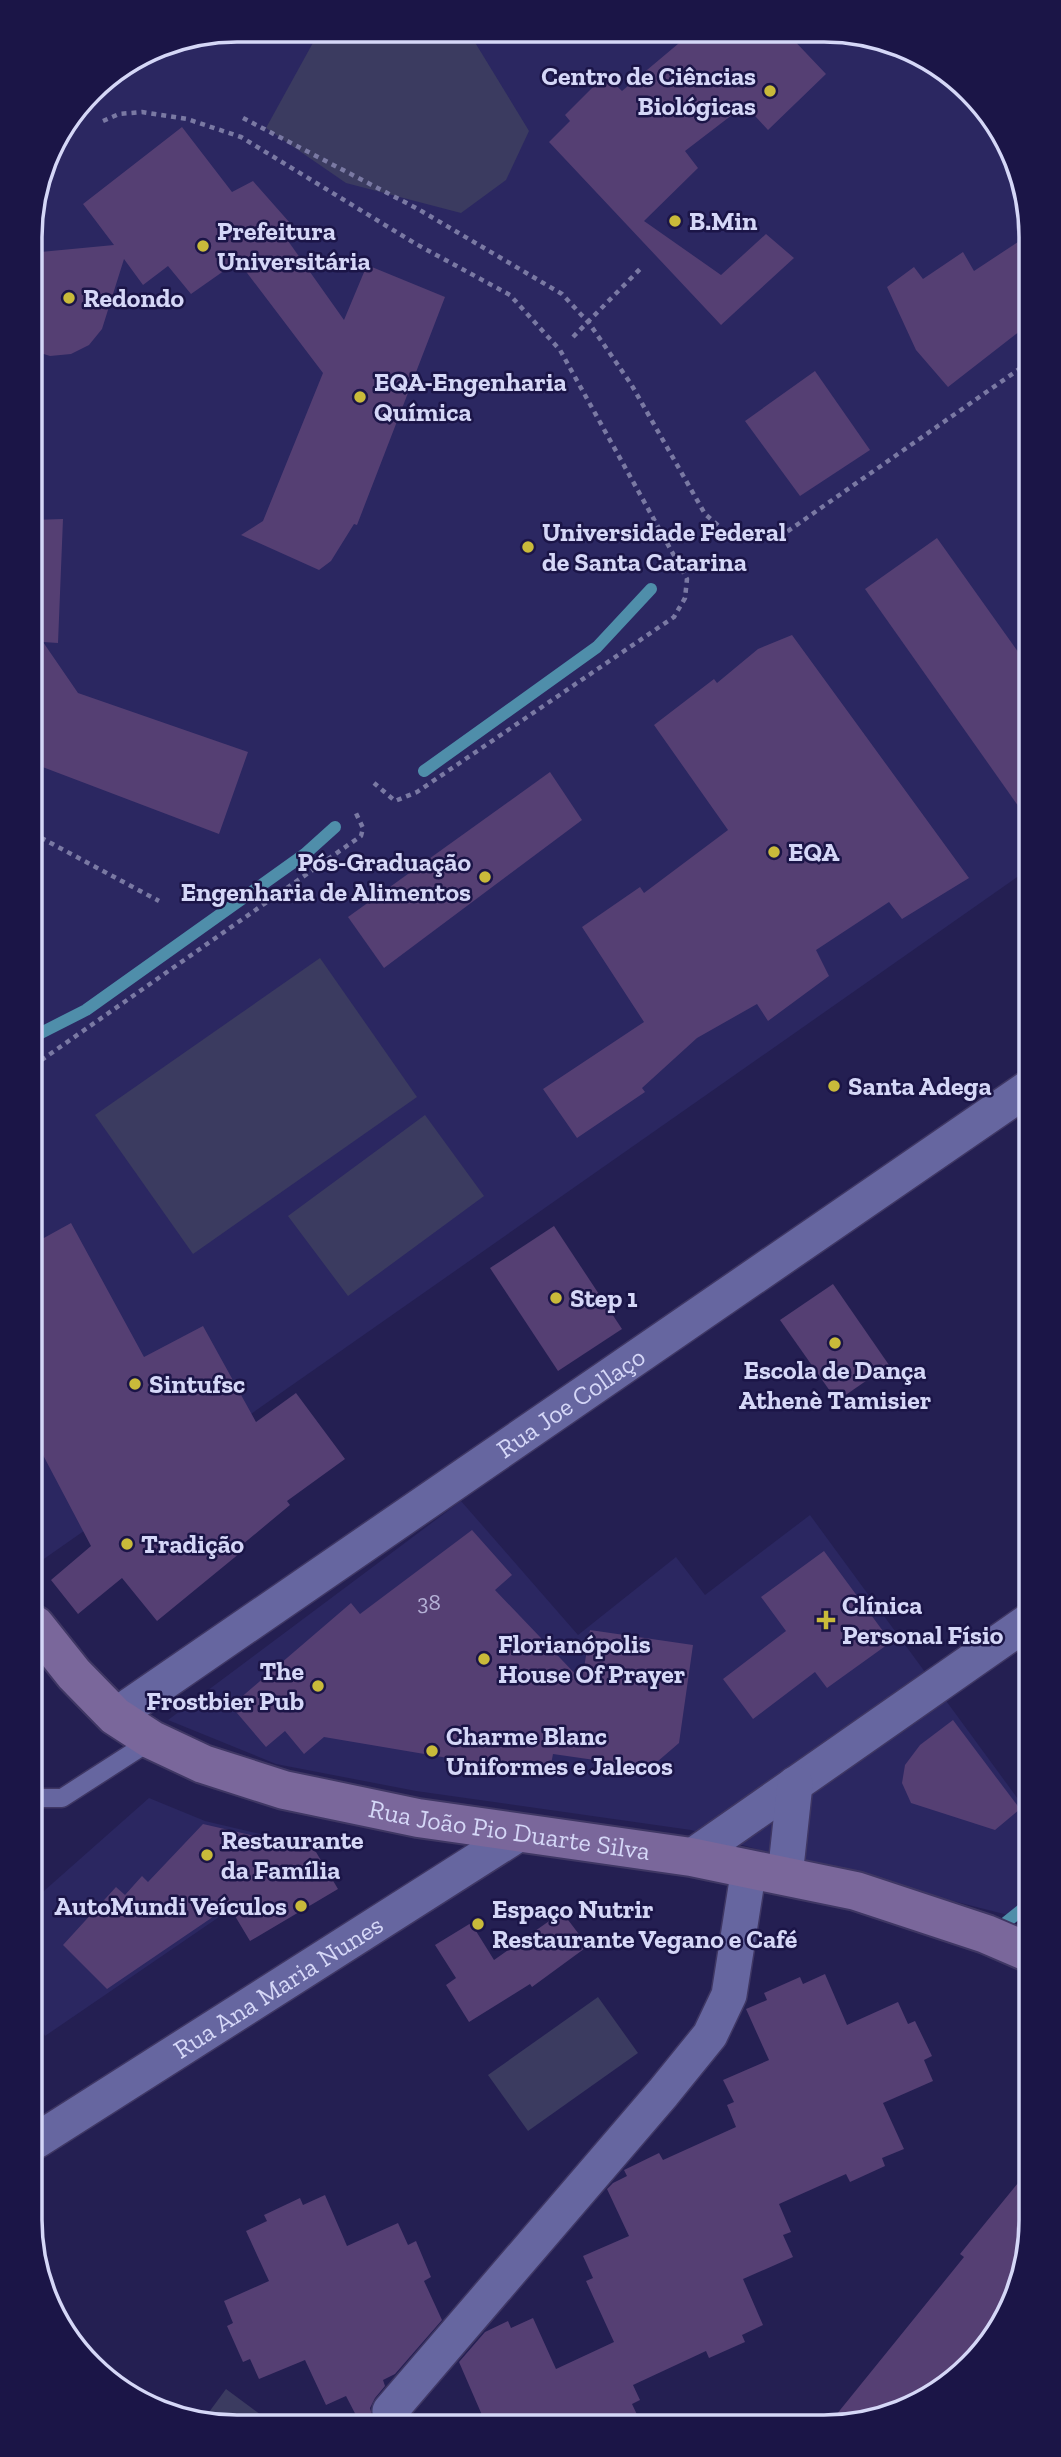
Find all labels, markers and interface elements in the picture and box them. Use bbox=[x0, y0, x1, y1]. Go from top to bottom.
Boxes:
place label: Centro de Ciências Biológicas bbox=[541, 60, 756, 122]
marker: Centro de Ciências Biológicas bbox=[762, 83, 778, 99]
place label: B.Min bbox=[689, 205, 758, 237]
marker: B.Min bbox=[667, 213, 683, 229]
place label: Prefeitura Universitária bbox=[217, 215, 371, 277]
marker: Prefeitura Universitária bbox=[195, 238, 211, 254]
place label: Redondo bbox=[83, 282, 185, 314]
marker: Redondo bbox=[61, 290, 77, 306]
place label: EQA-Engenharia Química bbox=[374, 366, 567, 428]
marker: EQA-Engenharia Química bbox=[352, 389, 368, 405]
place label: Universidade Federal de Santa Catarina bbox=[542, 516, 786, 578]
marker: Universidade Federal de Santa Catarina bbox=[520, 539, 536, 555]
place label: EQA bbox=[788, 836, 839, 868]
marker: EQA bbox=[766, 844, 782, 860]
place label: Pós-Graduação Engenharia de Alimentos bbox=[181, 846, 471, 908]
marker: Pós-Graduação Engenharia de Alimentos bbox=[477, 869, 493, 885]
place label: Santa Adega bbox=[848, 1070, 992, 1102]
marker: Santa Adega bbox=[826, 1078, 842, 1094]
place label: Step 1 bbox=[570, 1282, 638, 1314]
marker: Step 1 bbox=[548, 1290, 564, 1306]
marker: Escola de Dança Athenè Tamisier bbox=[827, 1335, 843, 1351]
street label: Rua Joe Collaço bbox=[490, 1340, 651, 1465]
place label: Escola de Dança Athenè Tamisier bbox=[739, 1354, 931, 1416]
place label: Sintufsc bbox=[149, 1368, 245, 1400]
marker: Sintufsc bbox=[127, 1376, 143, 1392]
place label: Tradição bbox=[141, 1528, 245, 1560]
marker: Tradição bbox=[119, 1536, 135, 1552]
house number: 38 bbox=[417, 1588, 441, 1616]
place label: Clínica Personal Físio bbox=[842, 1589, 1004, 1651]
marker: Clínica Personal Físio bbox=[816, 1610, 836, 1630]
place label: Florianópolis House Of Prayer bbox=[498, 1628, 685, 1690]
marker: Florianópolis House Of Prayer bbox=[476, 1651, 492, 1667]
place label: The Frostbier Pub bbox=[146, 1655, 304, 1717]
marker: The Frostbier Pub bbox=[310, 1678, 326, 1694]
place label: Charme Blanc Uniformes e Jalecos bbox=[446, 1720, 673, 1782]
marker: Charme Blanc Uniformes e Jalecos bbox=[424, 1743, 440, 1759]
street label: Rua João Pio Duarte Silva bbox=[366, 1792, 653, 1867]
place label: Restaurante da Família bbox=[221, 1824, 364, 1886]
marker: Restaurante da Família bbox=[199, 1847, 215, 1863]
place label: AutoMundi Veículos bbox=[54, 1890, 287, 1922]
place label: Espaço Nutrir Restaurante Vegano e Café bbox=[492, 1893, 798, 1955]
marker: AutoMundi Veículos bbox=[293, 1898, 309, 1914]
street label: Rua Ana Maria Nunes bbox=[167, 1908, 389, 2065]
marker: Espaço Nutrir Restaurante Vegano e Café bbox=[470, 1916, 486, 1932]

